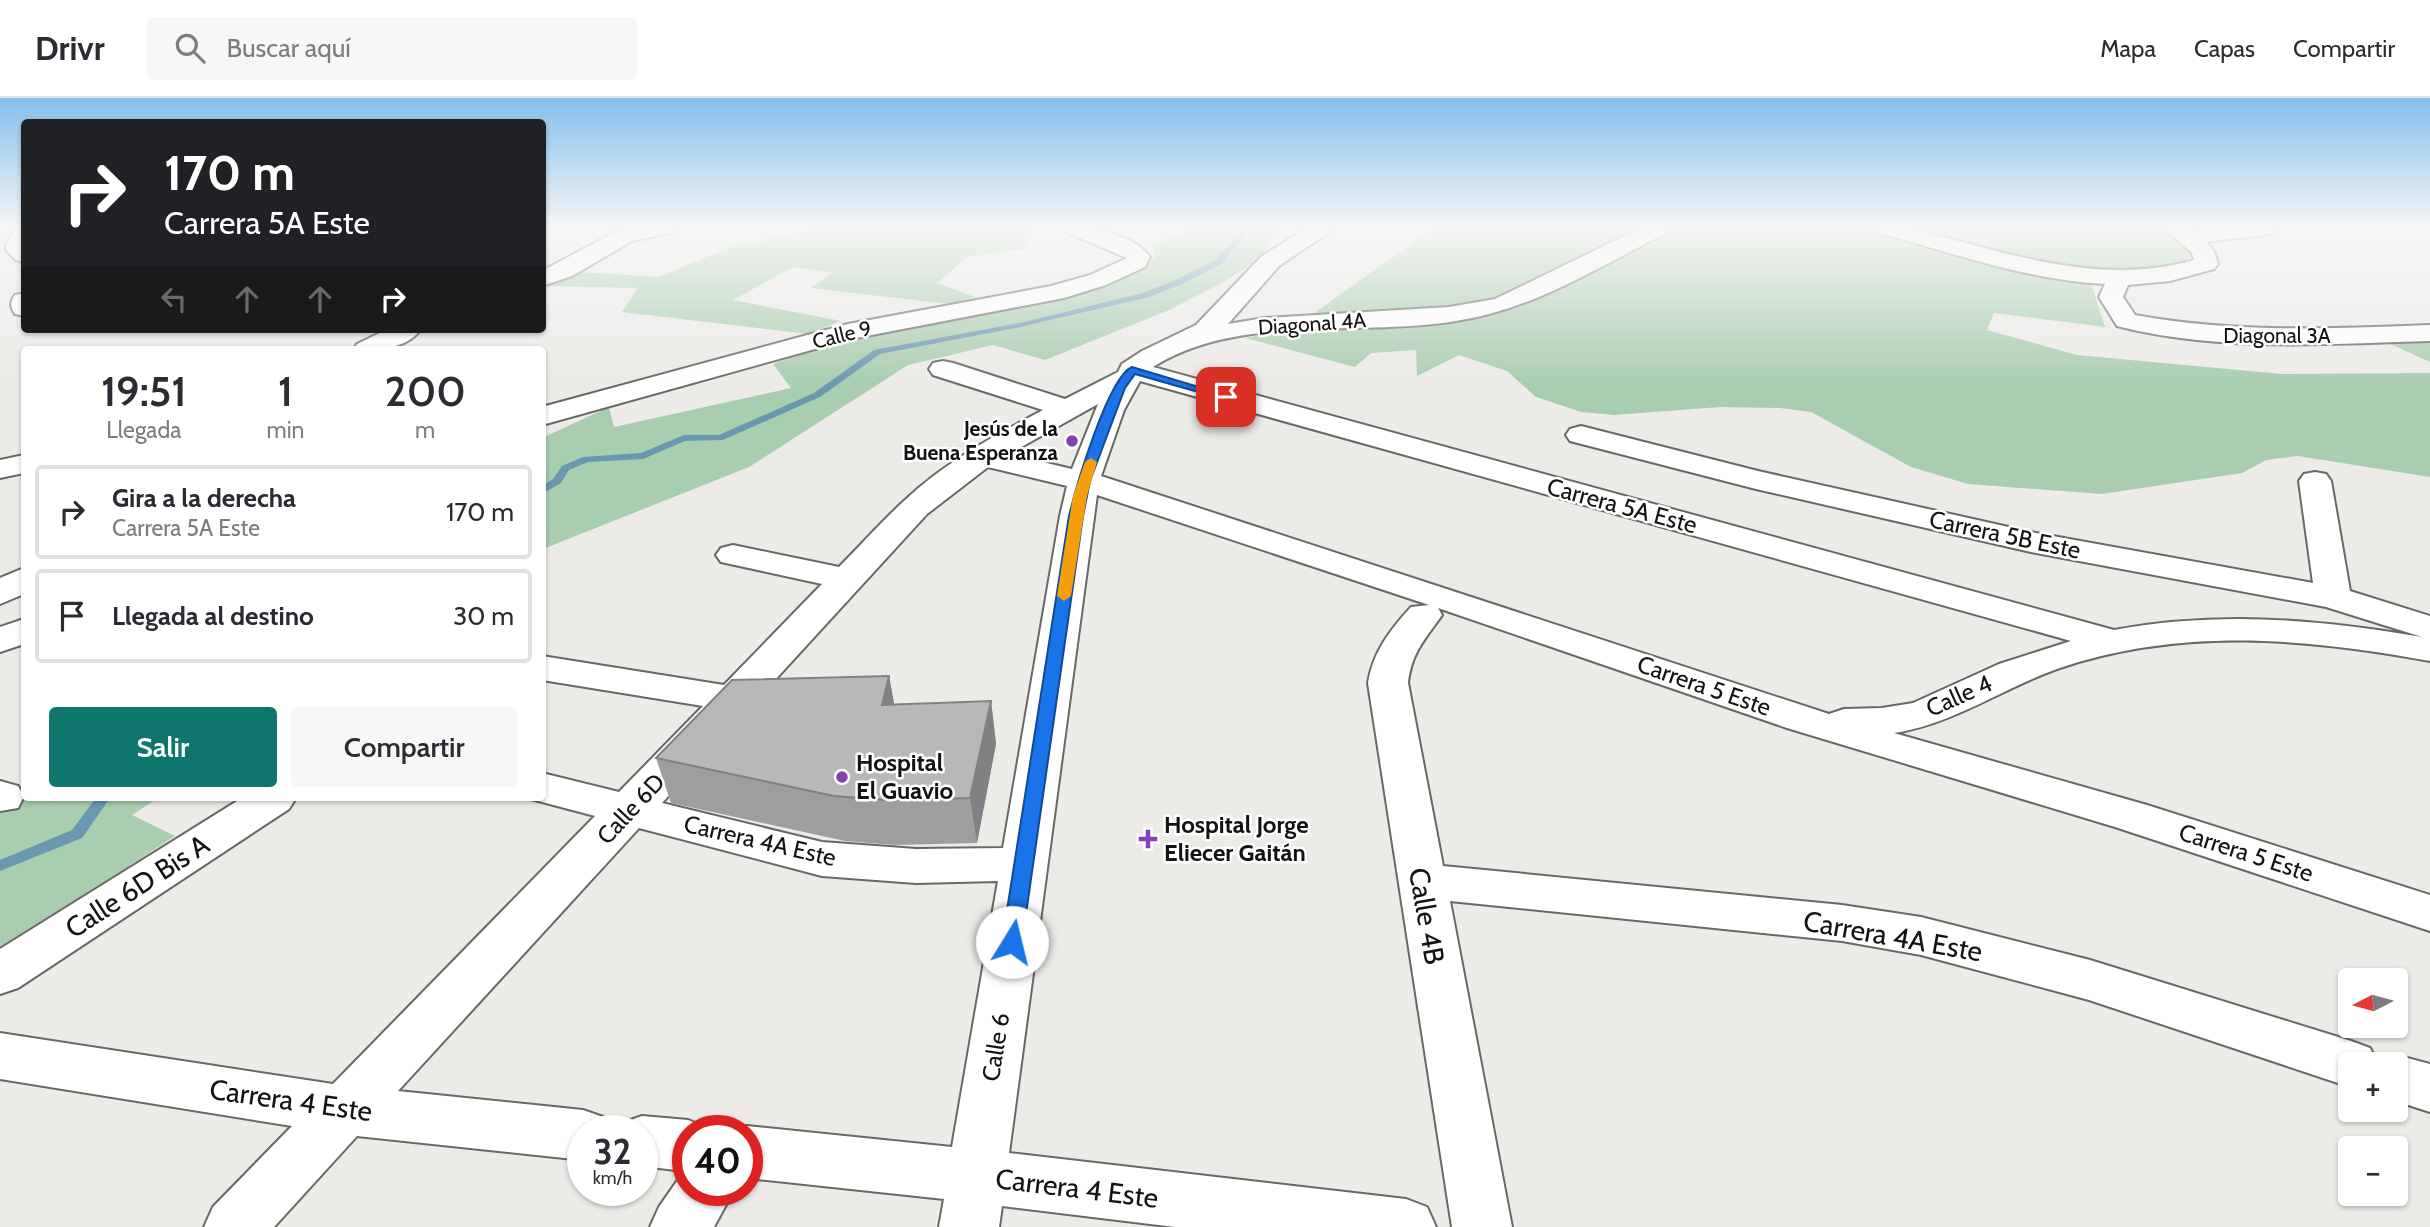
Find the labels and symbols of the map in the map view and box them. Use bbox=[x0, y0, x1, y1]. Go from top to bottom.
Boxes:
street label: Diagonal 4A bbox=[1257, 307, 1367, 340]
street label: Calle 9 bbox=[810, 315, 874, 354]
street label: Diagonal 3A bbox=[2223, 323, 2331, 348]
pin bbox=[1196, 367, 1256, 427]
place label: Jesús de la Buena Esperanza bbox=[903, 416, 1059, 465]
marker: Jesús de la Buena Esperanza bbox=[1064, 433, 1080, 449]
street label: Carrera 5A Este bbox=[1544, 472, 1700, 539]
street label: Carrera 5B Este bbox=[1927, 504, 2083, 565]
street label: Carrera 5 Este bbox=[1633, 649, 1775, 722]
street label: Calle 4 bbox=[1921, 668, 1996, 723]
place label: Hospital El Guavio bbox=[856, 748, 954, 805]
street label: Calle 6D bbox=[591, 767, 671, 850]
marker: Hospital El Guavio bbox=[834, 769, 850, 785]
street label: Carrera 4A Este bbox=[681, 809, 839, 872]
place label: Hospital Jorge Eliecer Gaitán bbox=[1164, 810, 1309, 867]
street label: Carrera 5 Este bbox=[2175, 817, 2317, 888]
street label: Calle 6D Bis A bbox=[59, 827, 216, 945]
marker: Hospital Jorge Eliecer Gaitán bbox=[1138, 829, 1158, 849]
street label: Calle 4B bbox=[1402, 865, 1452, 967]
street label: Carrera 4A Este bbox=[1801, 904, 1985, 968]
position arrow bbox=[975, 905, 1049, 979]
north arrow bbox=[2338, 968, 2408, 1038]
street label: Calle 6 bbox=[976, 1011, 1015, 1083]
street label: Carrera 4 Este bbox=[208, 1072, 374, 1128]
speed limit sign: 40 bbox=[672, 1115, 763, 1206]
street label: Carrera 4 Este bbox=[994, 1161, 1160, 1215]

